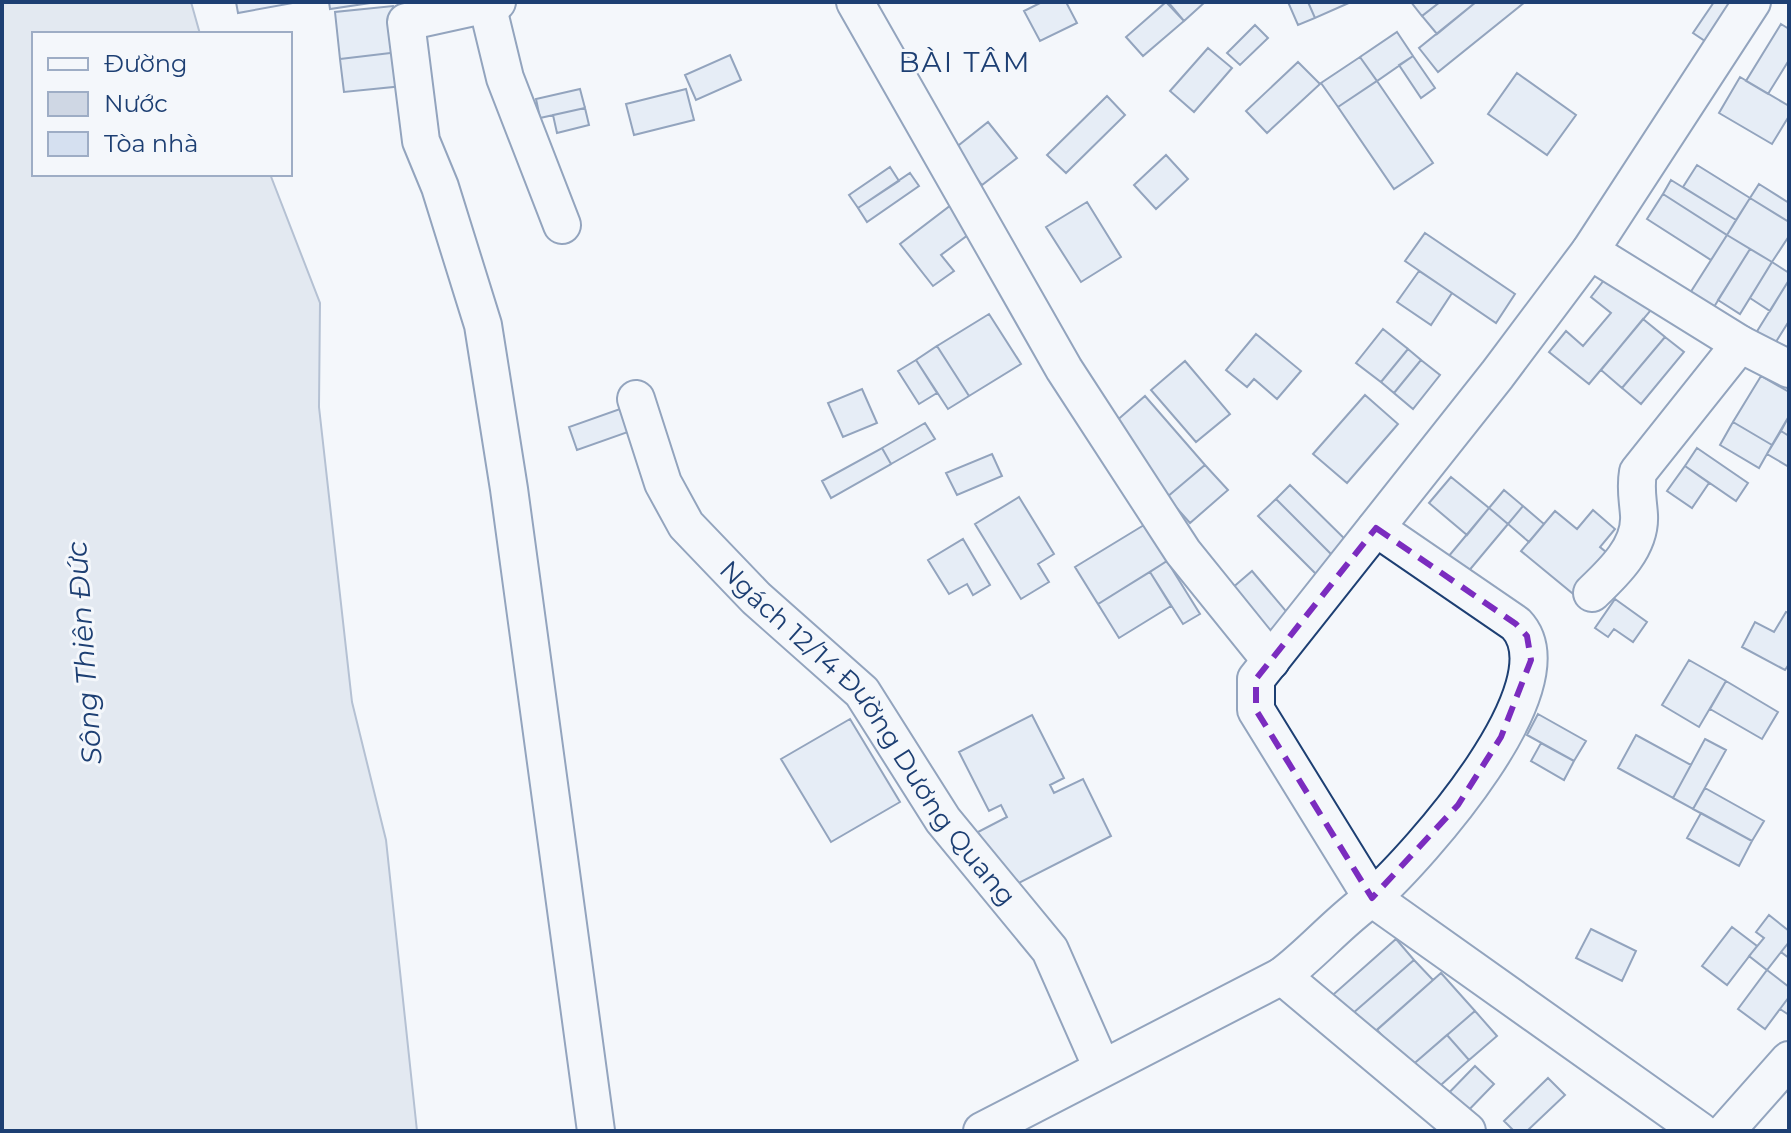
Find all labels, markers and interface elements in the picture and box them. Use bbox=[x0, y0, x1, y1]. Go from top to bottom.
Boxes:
legend bbox=[32, 32, 292, 176]
district label: BÀI TÂM bbox=[899, 45, 1031, 79]
text: Đường bbox=[104, 49, 187, 78]
text: Nước bbox=[104, 89, 168, 118]
text: Tòa nhà bbox=[104, 129, 198, 158]
water label: Sông Thiên Đức bbox=[59, 540, 109, 766]
street label: Ngách 12/14 Đường Dương Quang bbox=[713, 554, 1023, 912]

